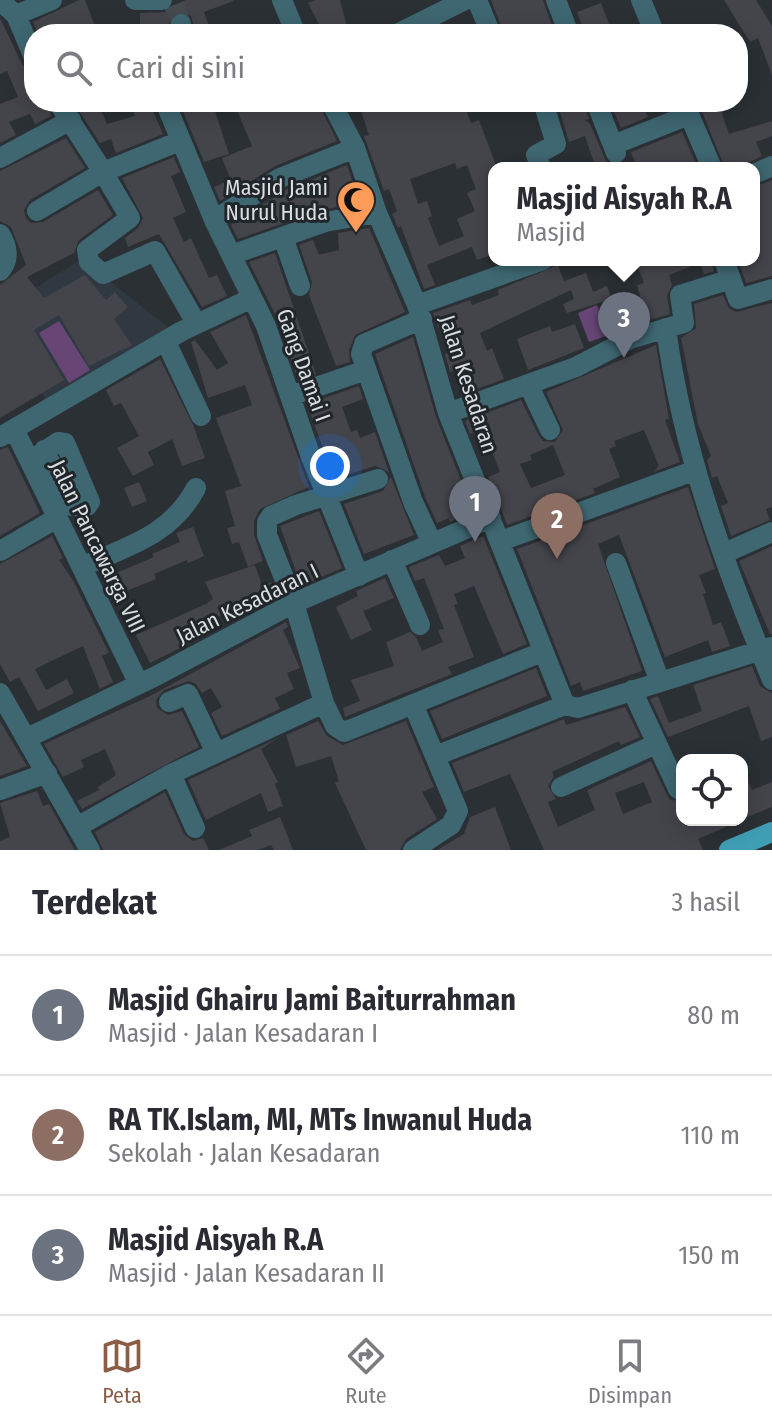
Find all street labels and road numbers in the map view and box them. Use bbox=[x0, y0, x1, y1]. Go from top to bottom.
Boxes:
street label: Gang Damai I bbox=[271, 305, 336, 425]
street label: Jalan Kesadaran bbox=[433, 312, 504, 457]
street label: Jalan Pancawarga VIII bbox=[44, 455, 151, 637]
street label: Jalan Kesadaran I bbox=[172, 557, 323, 650]

